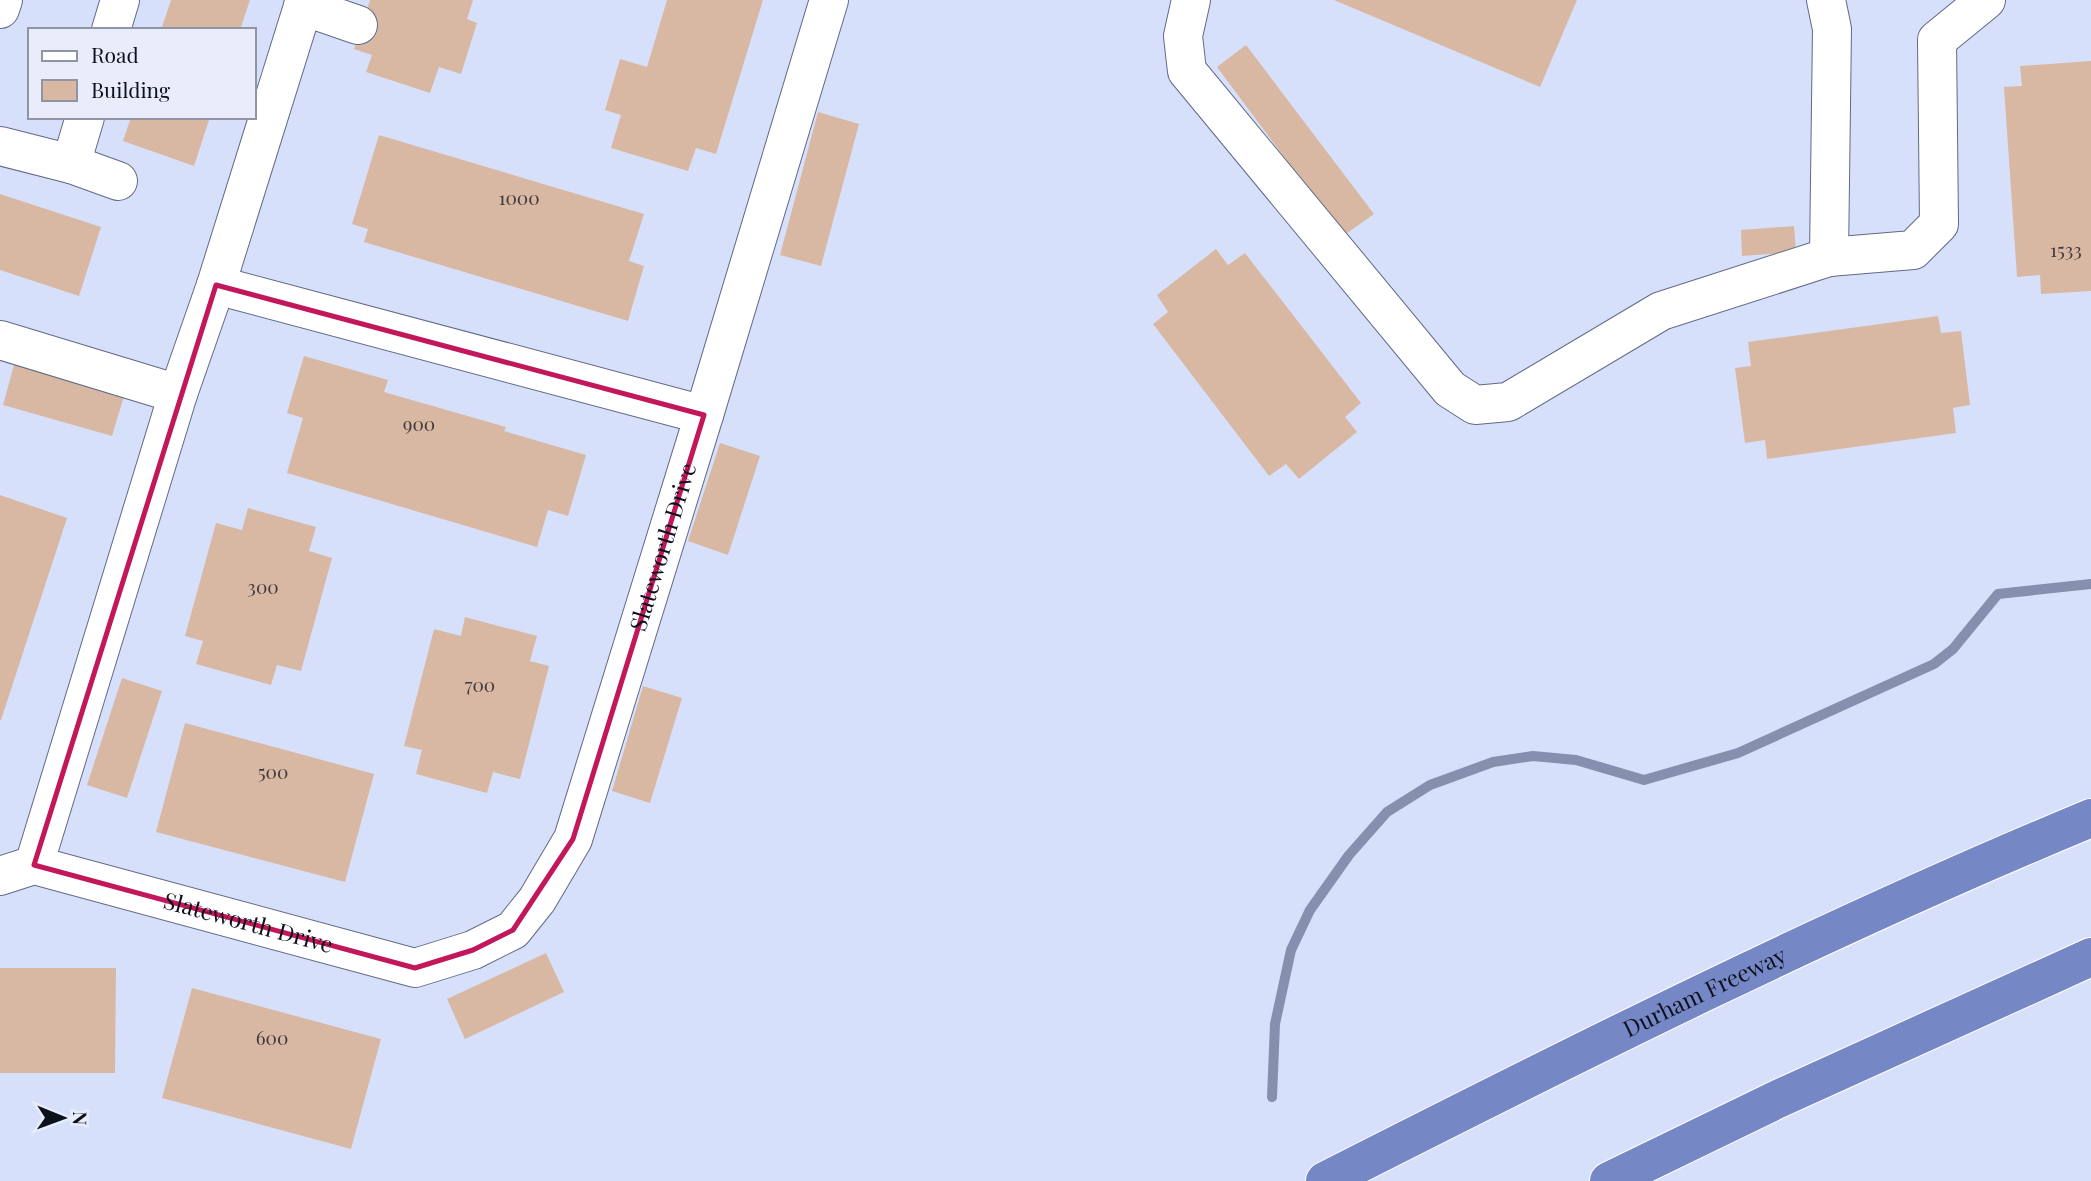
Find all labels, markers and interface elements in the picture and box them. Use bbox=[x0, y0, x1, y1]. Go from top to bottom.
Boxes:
legend bbox=[28, 28, 256, 119]
text: Road bbox=[91, 40, 139, 68]
text: Building bbox=[91, 75, 170, 103]
house number: 1000 bbox=[498, 184, 540, 210]
house number: 1533 bbox=[2050, 236, 2082, 262]
house number: 900 bbox=[403, 410, 435, 436]
street label: Slateworth Drive bbox=[621, 459, 702, 634]
house number: 300 bbox=[247, 573, 279, 599]
house number: 700 bbox=[465, 671, 495, 697]
house number: 500 bbox=[258, 758, 288, 784]
street label: Slateworth Drive bbox=[161, 884, 337, 959]
street label: Durham Freeway bbox=[1617, 938, 1791, 1043]
house number: 600 bbox=[256, 1024, 288, 1050]
north arrow bbox=[28, 1083, 98, 1153]
text: N bbox=[68, 1111, 94, 1126]

